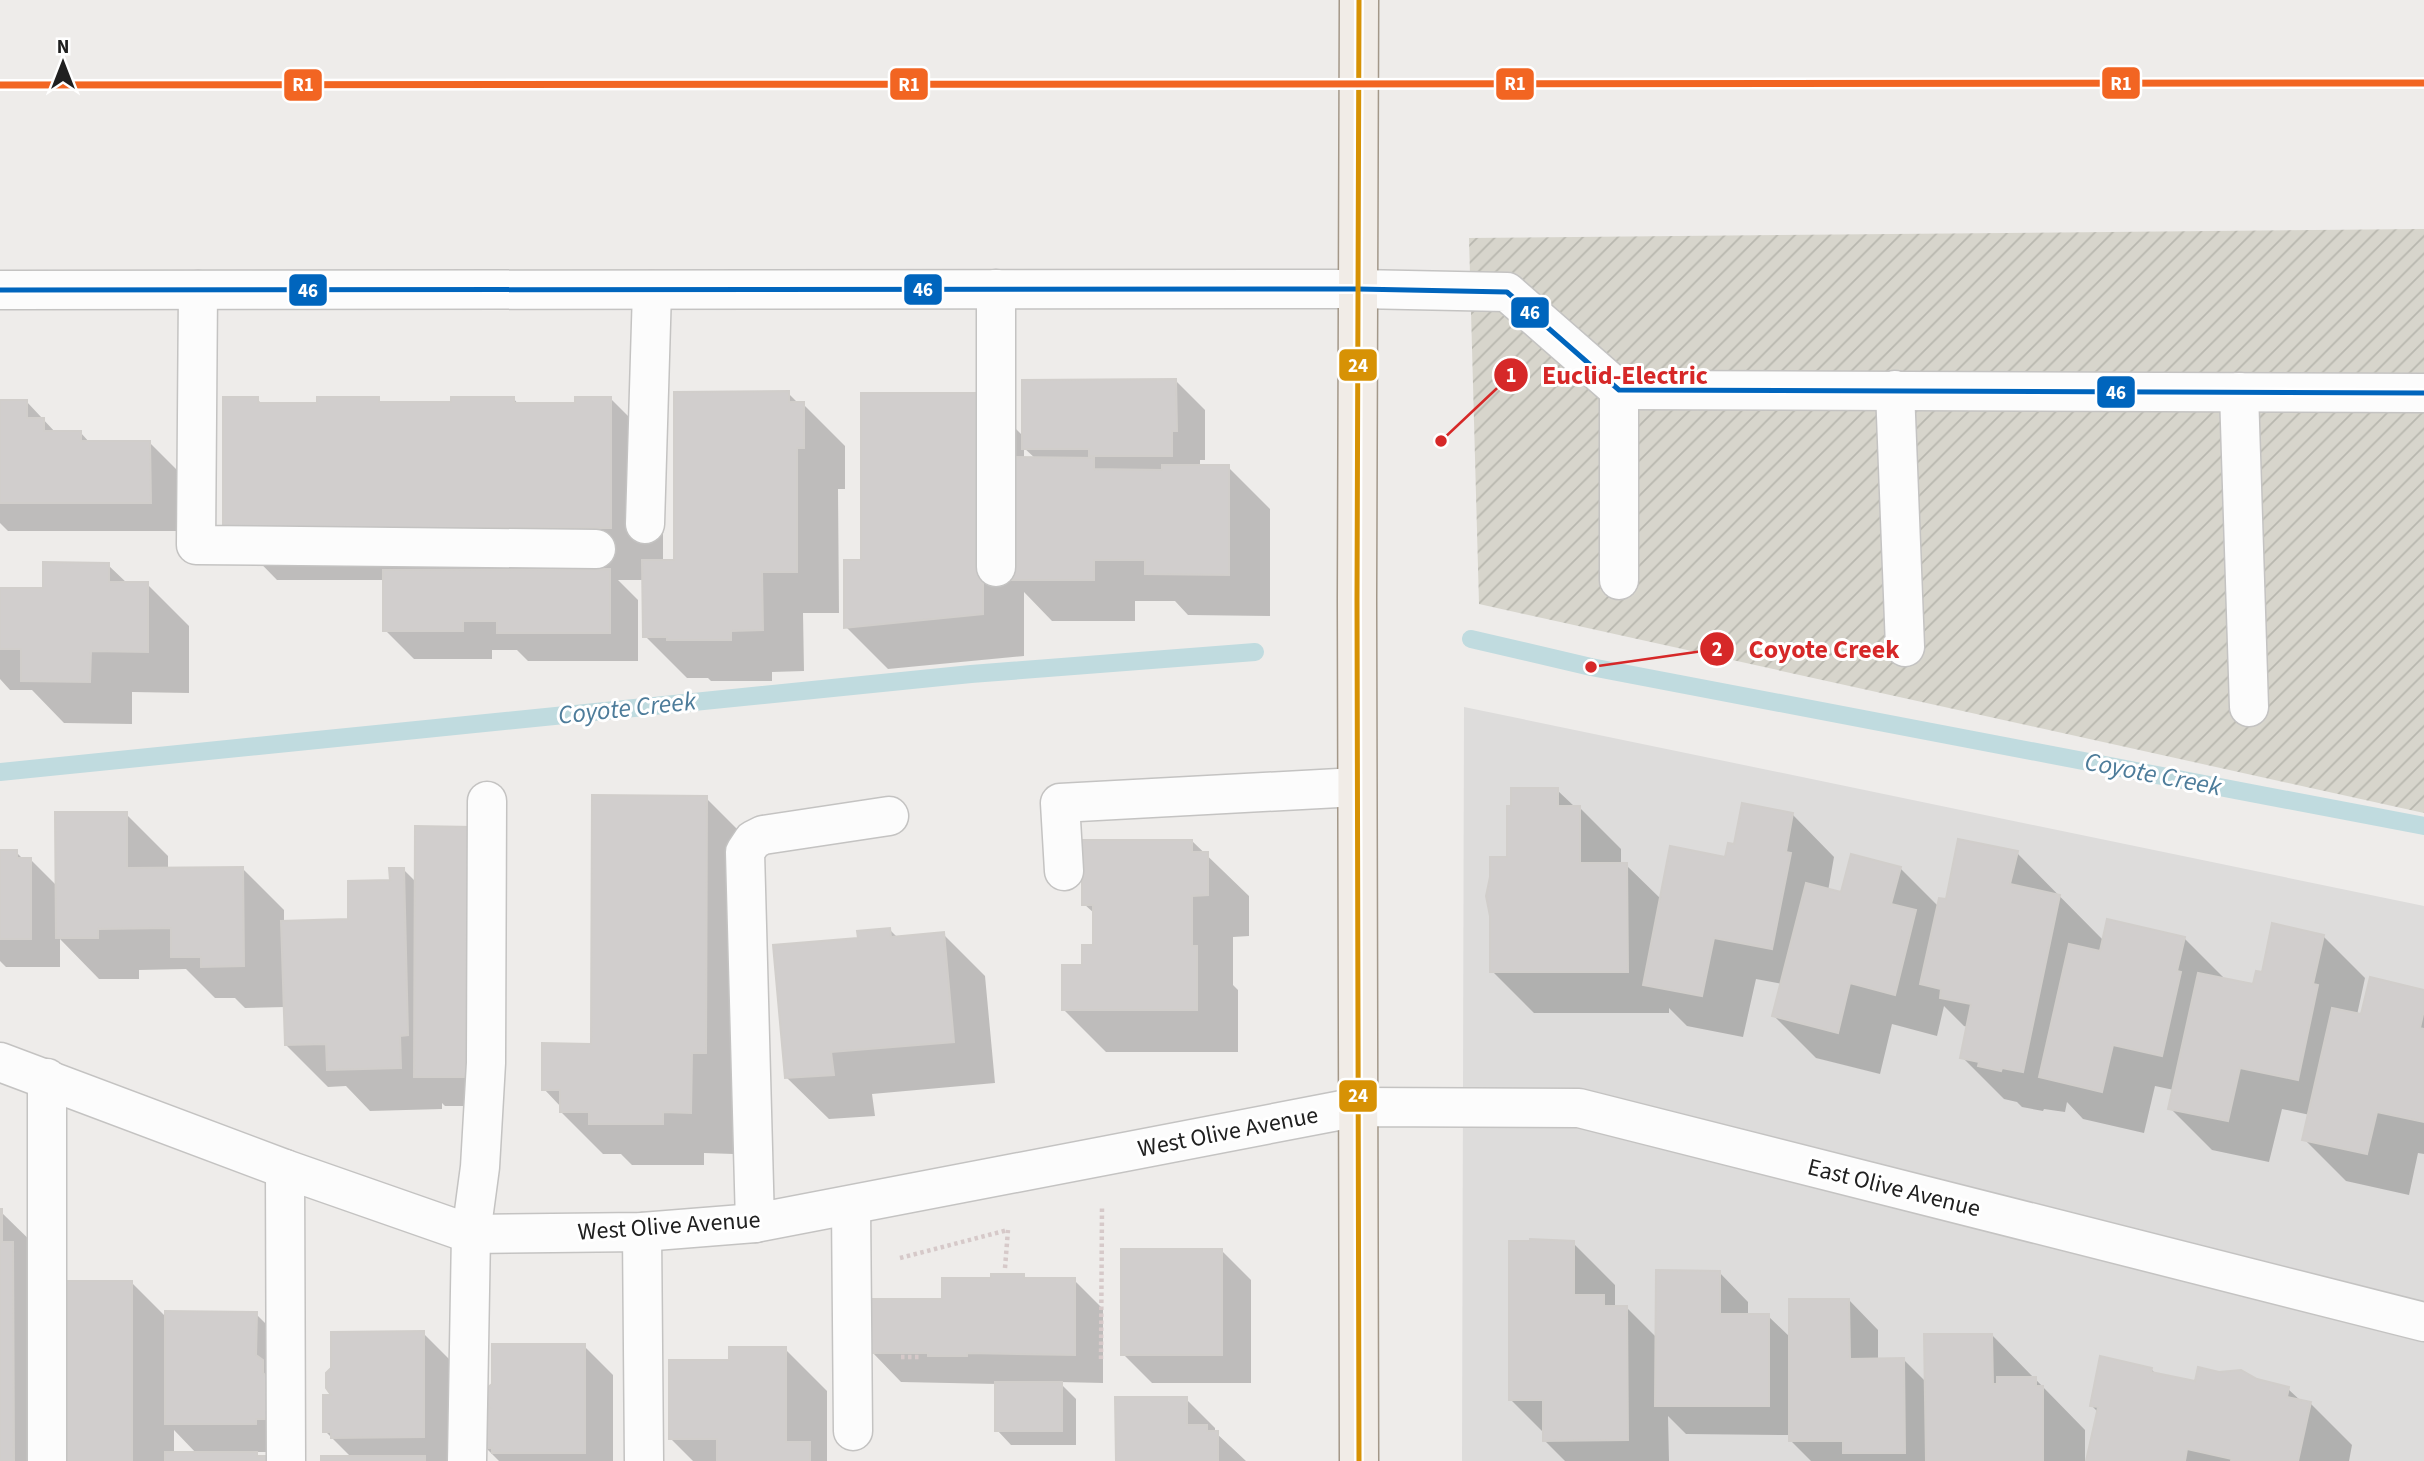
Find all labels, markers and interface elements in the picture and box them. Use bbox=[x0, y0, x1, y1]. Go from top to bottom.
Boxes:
north arrow bbox=[28, 28, 98, 98]
text: N bbox=[57, 34, 69, 61]
line badge: R1 bbox=[2101, 66, 2141, 100]
line badge: R1 bbox=[889, 67, 929, 101]
line badge: R1 bbox=[1495, 67, 1535, 101]
line badge: R1 bbox=[283, 68, 323, 102]
text: R1 bbox=[1504, 71, 1526, 98]
text: R1 bbox=[2110, 71, 2132, 98]
text: R1 bbox=[292, 72, 314, 99]
text: R1 bbox=[898, 72, 920, 99]
line badge: 46 bbox=[288, 273, 328, 307]
line badge: 46 bbox=[903, 273, 943, 306]
text: 46 bbox=[913, 277, 933, 304]
text: 46 bbox=[298, 278, 318, 305]
line badge: 46 bbox=[1510, 296, 1550, 329]
text: 46 bbox=[1520, 300, 1540, 327]
line badge: 24 bbox=[1338, 348, 1378, 382]
callout: Euclid-Electric bbox=[1493, 351, 1722, 398]
text: 24 bbox=[1348, 353, 1368, 380]
text: Euclid-Electric bbox=[1542, 357, 1708, 394]
text: 1 bbox=[1505, 360, 1517, 390]
line badge: 46 bbox=[2096, 375, 2136, 409]
text: 46 bbox=[2106, 380, 2126, 407]
callout: Coyote Creek bbox=[1699, 625, 1913, 672]
text: Coyote Creek bbox=[1749, 631, 1900, 668]
text: 2 bbox=[1711, 634, 1723, 664]
water label: Coyote Creek bbox=[556, 682, 698, 734]
water label: Coyote Creek bbox=[2082, 743, 2225, 805]
line badge: 24 bbox=[1338, 1079, 1378, 1113]
text: 24 bbox=[1348, 1083, 1368, 1110]
street label: West Olive Avenue bbox=[1135, 1097, 1321, 1167]
street label: East Olive Avenue bbox=[1804, 1150, 1984, 1226]
street label: West Olive Avenue bbox=[576, 1202, 762, 1250]

